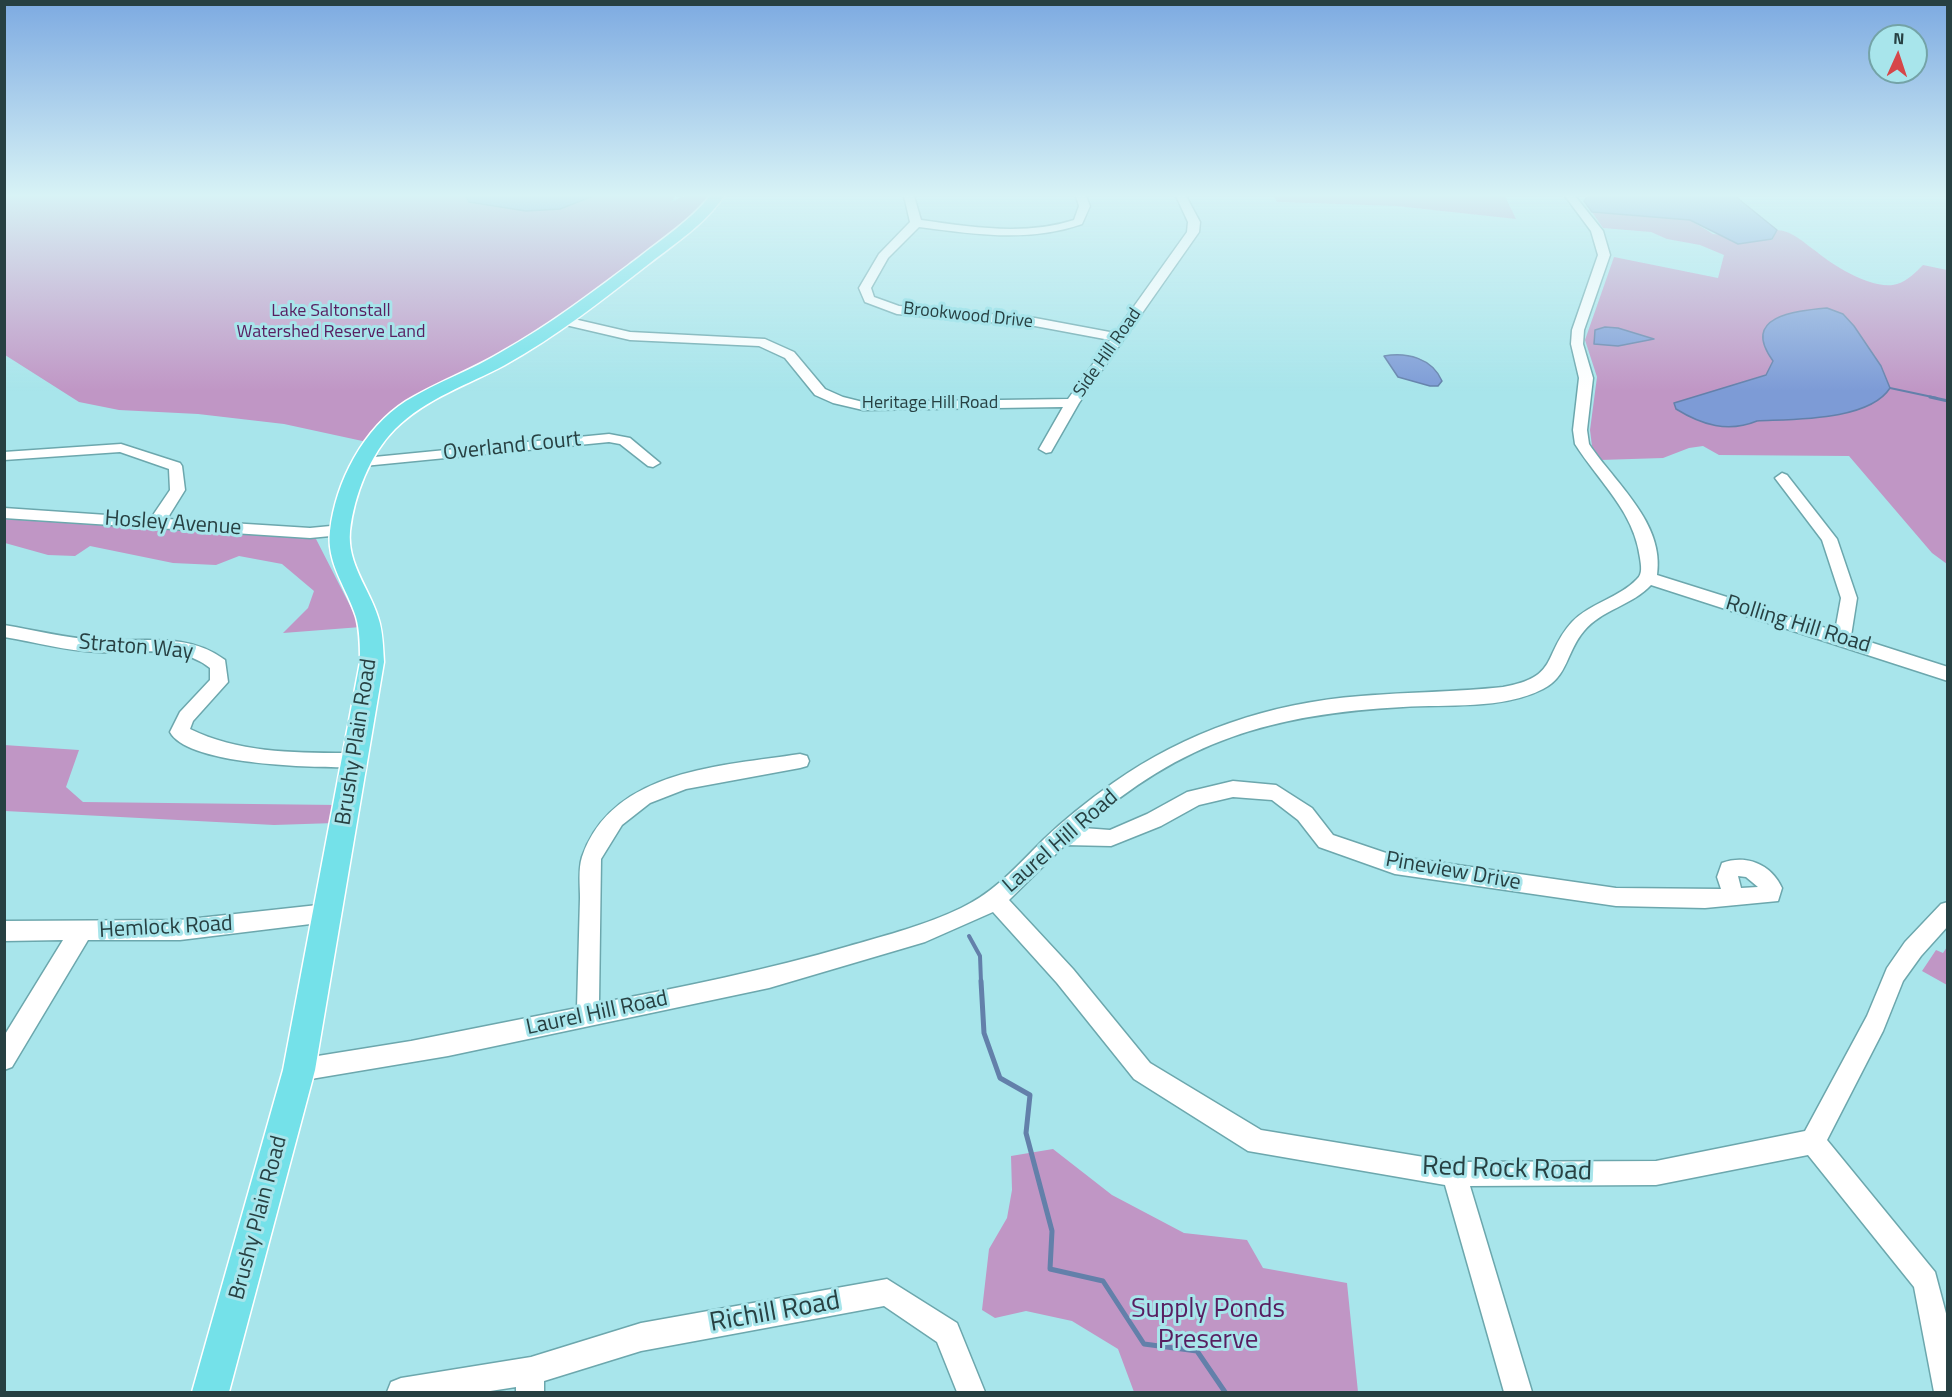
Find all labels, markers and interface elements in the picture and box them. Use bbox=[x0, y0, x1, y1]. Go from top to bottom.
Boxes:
north arrow bbox=[1868, 24, 1928, 84]
text: N bbox=[1893, 26, 1905, 50]
street label: Brookwood Drive bbox=[902, 298, 1034, 334]
park label: Lake Saltonstall Watershed Reserve Land bbox=[236, 301, 426, 344]
street label: Side Hill Road bbox=[1069, 304, 1147, 402]
street label: Heritage Hill Road bbox=[862, 393, 998, 415]
street label: Overland Court bbox=[442, 427, 582, 467]
street label: Hosley Avenue bbox=[104, 506, 242, 542]
street label: Rolling Hill Road bbox=[1722, 590, 1874, 660]
street label: Straton Way bbox=[78, 630, 194, 666]
street label: Brushy Plain Road bbox=[331, 657, 383, 827]
street label: Laurel Hill Road bbox=[998, 785, 1124, 899]
street label: Pineview Drive bbox=[1383, 847, 1523, 897]
street label: Hemlock Road bbox=[99, 911, 233, 945]
street label: Laurel Hill Road bbox=[524, 986, 670, 1042]
street label: Brushy Plain Road bbox=[224, 1133, 294, 1303]
street label: Red Rock Road bbox=[1421, 1151, 1593, 1189]
street label: Richill Road bbox=[707, 1286, 843, 1340]
park label: Supply Ponds Preserve bbox=[1131, 1294, 1285, 1357]

